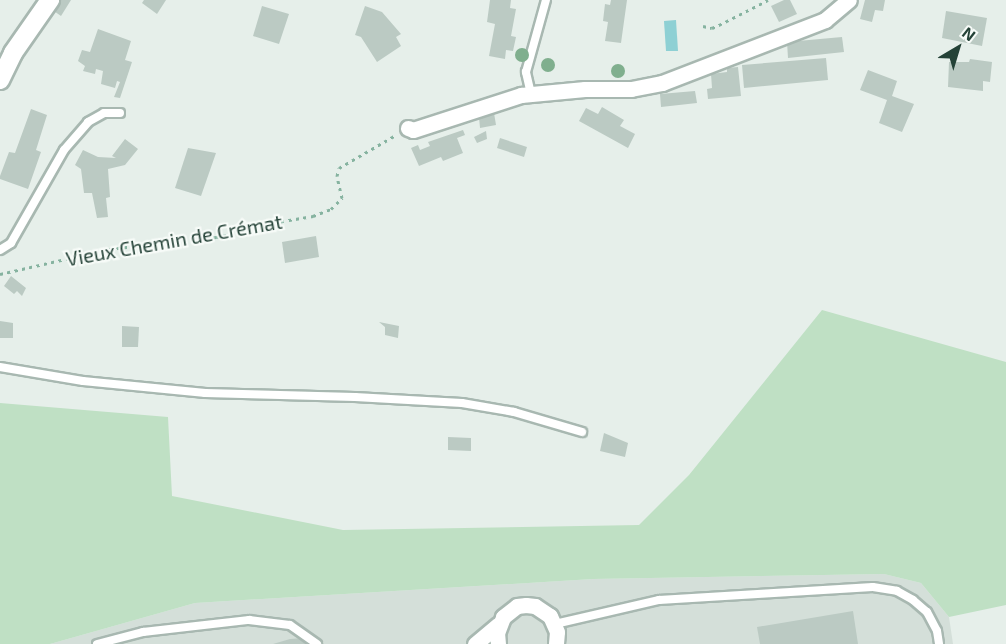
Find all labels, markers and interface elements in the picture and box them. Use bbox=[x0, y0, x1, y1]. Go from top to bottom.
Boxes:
north arrow bbox=[928, 18, 988, 78]
text: N bbox=[959, 22, 980, 44]
street label: Vieux Chemin de Crémat bbox=[64, 209, 284, 271]

